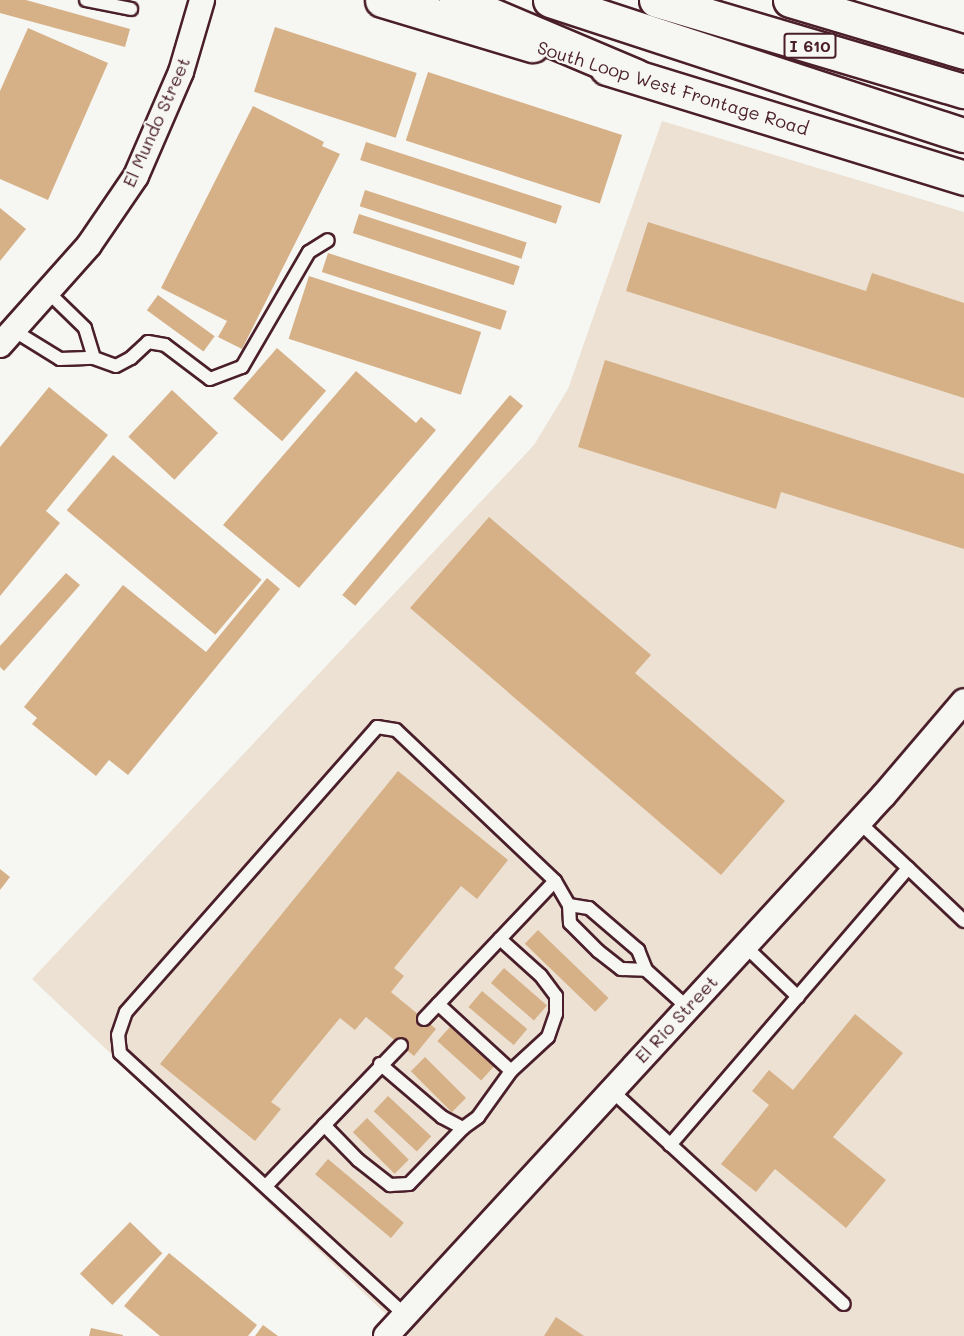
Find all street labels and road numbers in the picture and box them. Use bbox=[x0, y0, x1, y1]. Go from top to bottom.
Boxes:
road number: I 610 bbox=[783, 33, 837, 59]
street label: South Loop West Frontage Road bbox=[535, 36, 811, 140]
street label: El Mundo Street bbox=[118, 54, 194, 190]
street label: El Rio Street bbox=[630, 971, 722, 1067]

